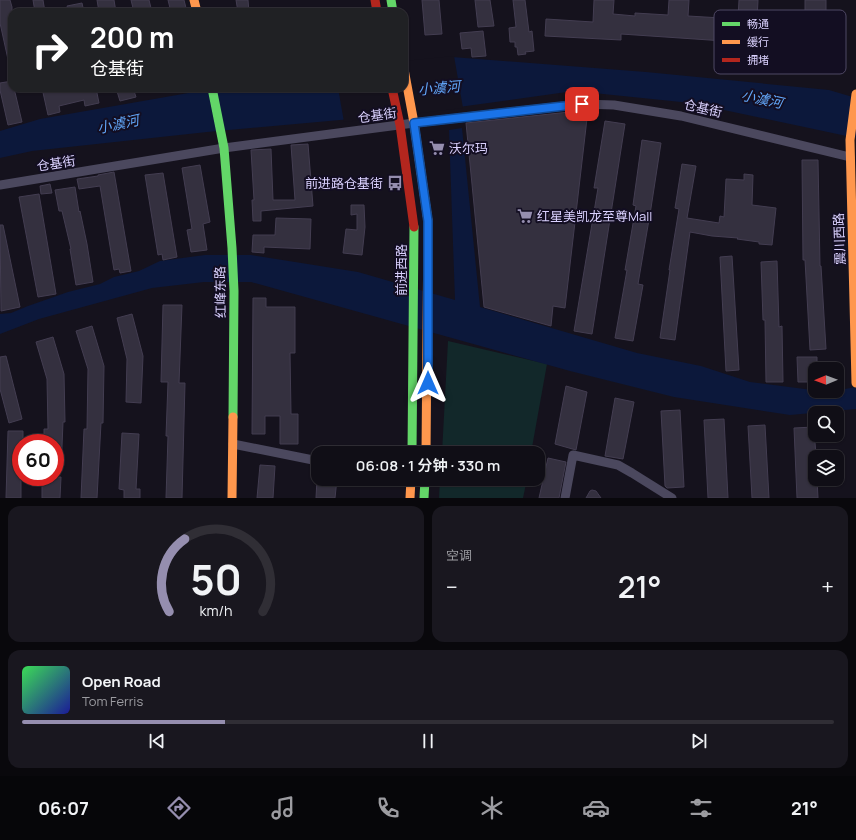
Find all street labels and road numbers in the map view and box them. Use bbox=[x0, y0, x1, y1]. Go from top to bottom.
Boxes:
street label: 仓基街 bbox=[682, 95, 724, 121]
street label: 仓基街 bbox=[356, 103, 398, 127]
street label: 仓基街 bbox=[35, 151, 77, 175]
street label: 震川西路 bbox=[829, 213, 849, 265]
street label: 前进西路 bbox=[392, 244, 410, 296]
street label: 红峰东路 bbox=[211, 266, 229, 318]

